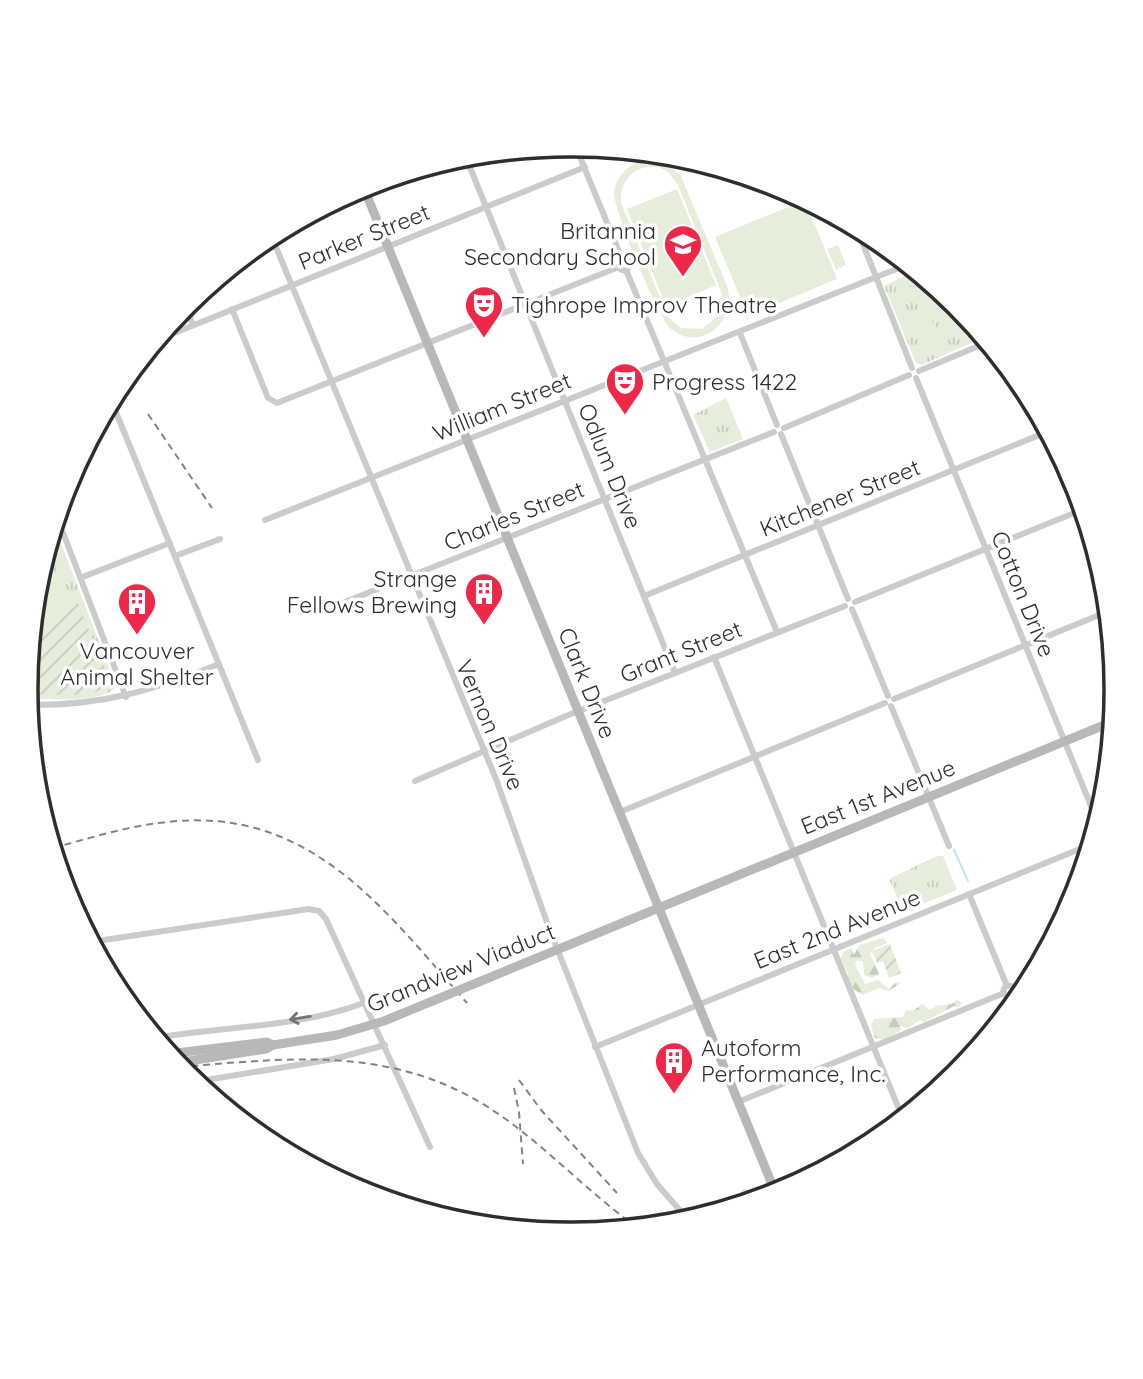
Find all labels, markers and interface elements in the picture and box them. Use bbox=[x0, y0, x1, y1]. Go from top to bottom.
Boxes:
street label: Parker Street bbox=[294, 197, 434, 276]
place label: Britannia Secondary School bbox=[464, 216, 656, 271]
school or university icon: Britannia Secondary School bbox=[662, 223, 704, 278]
theatre icon: Tighrope Improv Theatre bbox=[463, 284, 505, 339]
place label: Tighrope Improv Theatre bbox=[511, 290, 777, 319]
theatre icon: Progress 1422 bbox=[604, 361, 646, 416]
street label: William Street bbox=[428, 366, 575, 447]
place label: Progress 1422 bbox=[652, 367, 797, 396]
street label: Odlum Drive bbox=[572, 399, 649, 533]
street label: Kitchener Street bbox=[755, 452, 924, 543]
street label: Charles Street bbox=[439, 474, 588, 557]
street label: Cotton Drive bbox=[985, 527, 1062, 661]
place label: Strange Fellows Brewing bbox=[287, 564, 457, 619]
building icon: Strange Fellows Brewing bbox=[463, 571, 505, 626]
building icon: Vancouver Animal Shelter bbox=[116, 581, 158, 636]
street label: Grant Street bbox=[616, 614, 746, 689]
street label: Clark Drive bbox=[552, 623, 623, 743]
place label: Vancouver Animal Shelter bbox=[60, 636, 214, 691]
street label: Vernon Drive bbox=[450, 655, 531, 794]
street label: East 1st Avenue bbox=[796, 752, 959, 841]
street label: East 2nd Avenue bbox=[749, 882, 924, 975]
street label: Grandview Viaduct bbox=[362, 916, 559, 1019]
one-way arrow bbox=[289, 1012, 312, 1025]
place label: Autoform Performance, Inc. bbox=[701, 1033, 885, 1088]
building icon: Autoform Performance, Inc. bbox=[653, 1040, 695, 1095]

